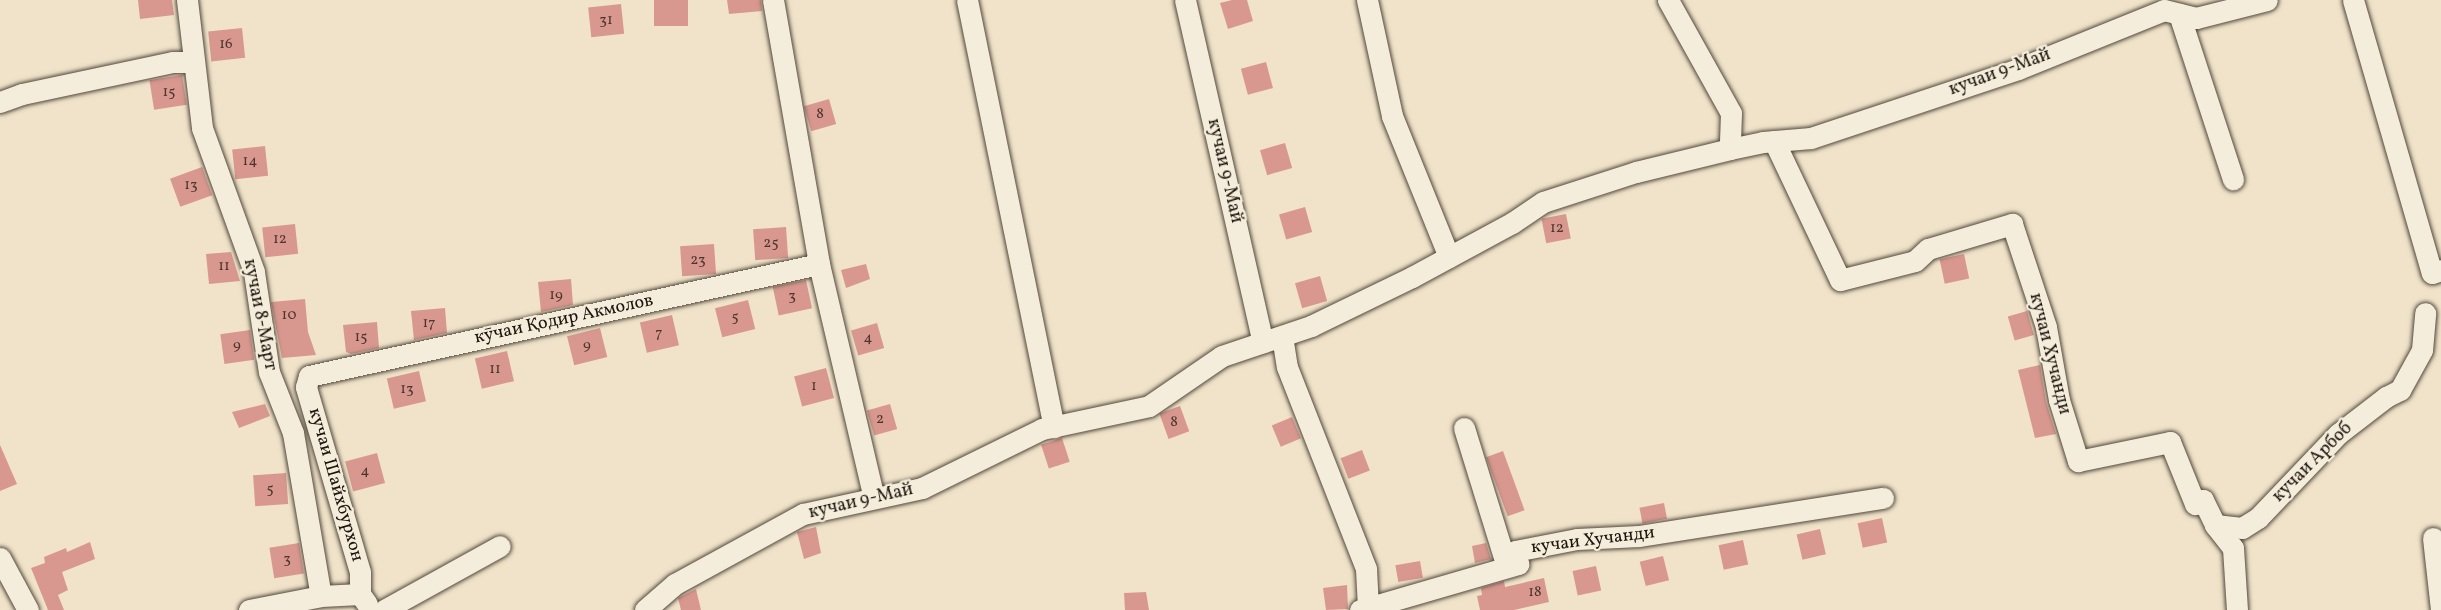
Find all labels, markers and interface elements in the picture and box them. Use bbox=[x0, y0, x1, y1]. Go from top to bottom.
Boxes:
house number: 31 bbox=[599, 12, 613, 30]
house number: 16 bbox=[219, 36, 233, 54]
street label: кучаи 9-Май bbox=[1946, 45, 2054, 101]
house number: 15 bbox=[162, 84, 176, 102]
house number: 8 bbox=[816, 106, 824, 124]
street label: кучаи 9-Май bbox=[1202, 117, 1246, 225]
house number: 14 bbox=[243, 153, 257, 171]
house number: 13 bbox=[184, 177, 198, 195]
house number: 12 bbox=[1550, 220, 1564, 238]
house number: 12 bbox=[273, 231, 287, 249]
house number: 25 bbox=[763, 235, 779, 253]
house number: 23 bbox=[690, 252, 706, 270]
street label: кучаи 8-Март bbox=[238, 257, 280, 373]
house number: 11 bbox=[218, 258, 230, 276]
house number: 19 bbox=[549, 287, 563, 305]
house number: 3 bbox=[788, 288, 796, 306]
street label: кӯчаи Қодир Акмолов bbox=[473, 290, 655, 350]
street label: кучаи Хучанди bbox=[2023, 291, 2075, 417]
house number: 10 bbox=[282, 307, 296, 325]
house number: 5 bbox=[731, 309, 739, 327]
house number: 17 bbox=[422, 315, 436, 333]
house number: 7 bbox=[655, 325, 663, 343]
house number: 15 bbox=[354, 329, 368, 347]
house number: 4 bbox=[864, 330, 872, 348]
house number: 9 bbox=[233, 337, 241, 355]
house number: 9 bbox=[583, 337, 591, 355]
house number: 11 bbox=[489, 361, 501, 379]
house number: 1 bbox=[811, 378, 817, 396]
house number: 13 bbox=[400, 381, 414, 399]
street label: кучаи Шайхбурхон bbox=[303, 406, 367, 564]
house number: 2 bbox=[876, 411, 884, 429]
house number: 8 bbox=[1170, 414, 1178, 432]
street label: кучаи Арбоб bbox=[2269, 419, 2357, 507]
house number: 4 bbox=[361, 463, 369, 481]
street label: кучаи 9-Май bbox=[807, 480, 915, 524]
house number: 5 bbox=[266, 481, 274, 499]
street label: кучаи Хучанди bbox=[1530, 523, 1656, 559]
house number: 3 bbox=[283, 551, 291, 569]
house number: 18 bbox=[1528, 584, 1542, 602]

